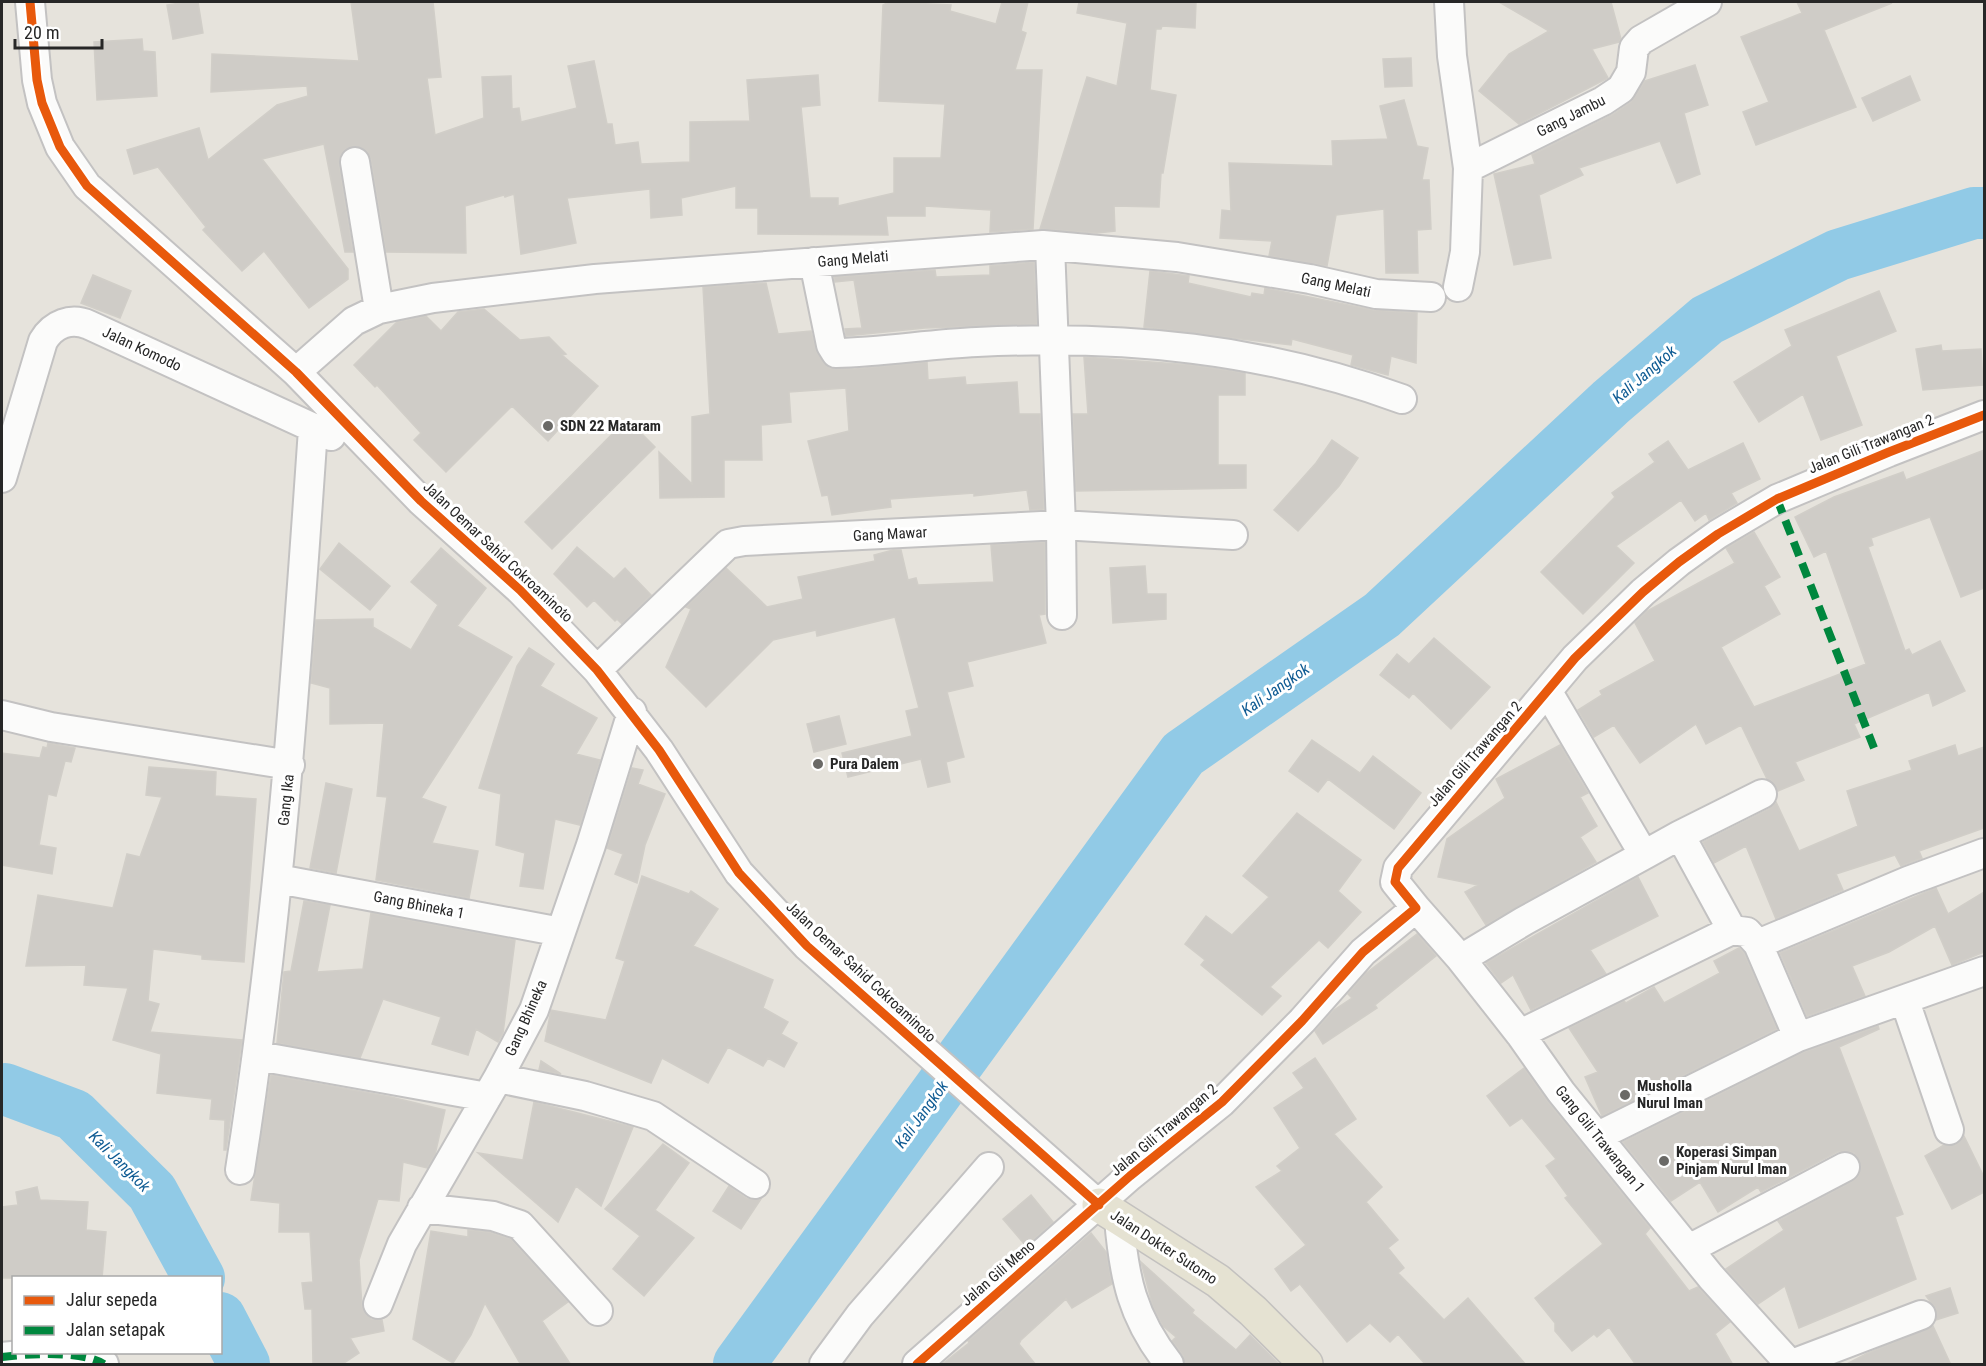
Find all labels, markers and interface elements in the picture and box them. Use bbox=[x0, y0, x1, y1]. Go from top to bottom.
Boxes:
scale bar bbox=[15, 12, 102, 50]
text: 20 m bbox=[24, 22, 59, 43]
street label: Gang Jambu bbox=[1534, 91, 1608, 141]
street label: Gang Melati bbox=[817, 247, 889, 271]
street label: Gang Melati bbox=[1299, 269, 1373, 301]
street label: Jalan Komodo bbox=[100, 323, 184, 375]
water label: Kali Jangkok bbox=[1608, 341, 1681, 407]
street label: Jalan Gili Trawangan 2 bbox=[1806, 411, 1936, 477]
place label: SDN 22 Mataram bbox=[560, 417, 661, 435]
marker: SDN 22 Mataram bbox=[541, 419, 555, 433]
street label: Jalan Oemar Sahid Cokroaminoto bbox=[419, 478, 577, 626]
street label: Gang Mawar bbox=[852, 523, 928, 545]
water label: Kali Jangkok bbox=[1238, 659, 1314, 720]
street label: Jalan Gili Trawangan 2 bbox=[1424, 698, 1526, 810]
place label: Pura Dalem bbox=[830, 755, 899, 773]
marker: Pura Dalem bbox=[811, 757, 825, 771]
street label: Gang Ika bbox=[274, 773, 298, 827]
street label: Gang Bhineka 1 bbox=[372, 887, 466, 923]
street label: Jalan Oemar Sahid Cokroaminoto bbox=[782, 898, 940, 1046]
street label: Gang Bhineka bbox=[501, 977, 551, 1059]
water label: Kali Jangkok bbox=[891, 1076, 953, 1152]
place label: Musholla Nurul Iman bbox=[1637, 1077, 1703, 1112]
street label: Jalan Gili Trawangan 2 bbox=[1107, 1080, 1221, 1180]
street label: Gang Gili Trawangan 1 bbox=[1551, 1082, 1649, 1196]
marker: Musholla Nurul Iman bbox=[1618, 1088, 1632, 1102]
water label: Kali Jangkok bbox=[85, 1127, 155, 1197]
place label: Koperasi Simpan Pinjam Nurul Iman bbox=[1676, 1143, 1787, 1178]
marker: Koperasi Simpan Pinjam Nurul Iman bbox=[1657, 1154, 1671, 1168]
street label: Jalan Dokter Sutomo bbox=[1107, 1206, 1221, 1288]
street label: Jalan Gili Meno bbox=[958, 1236, 1038, 1310]
legend bbox=[12, 1276, 222, 1354]
text: Jalur sepeda bbox=[66, 1289, 157, 1310]
text: Jalan setapak bbox=[66, 1319, 165, 1340]

